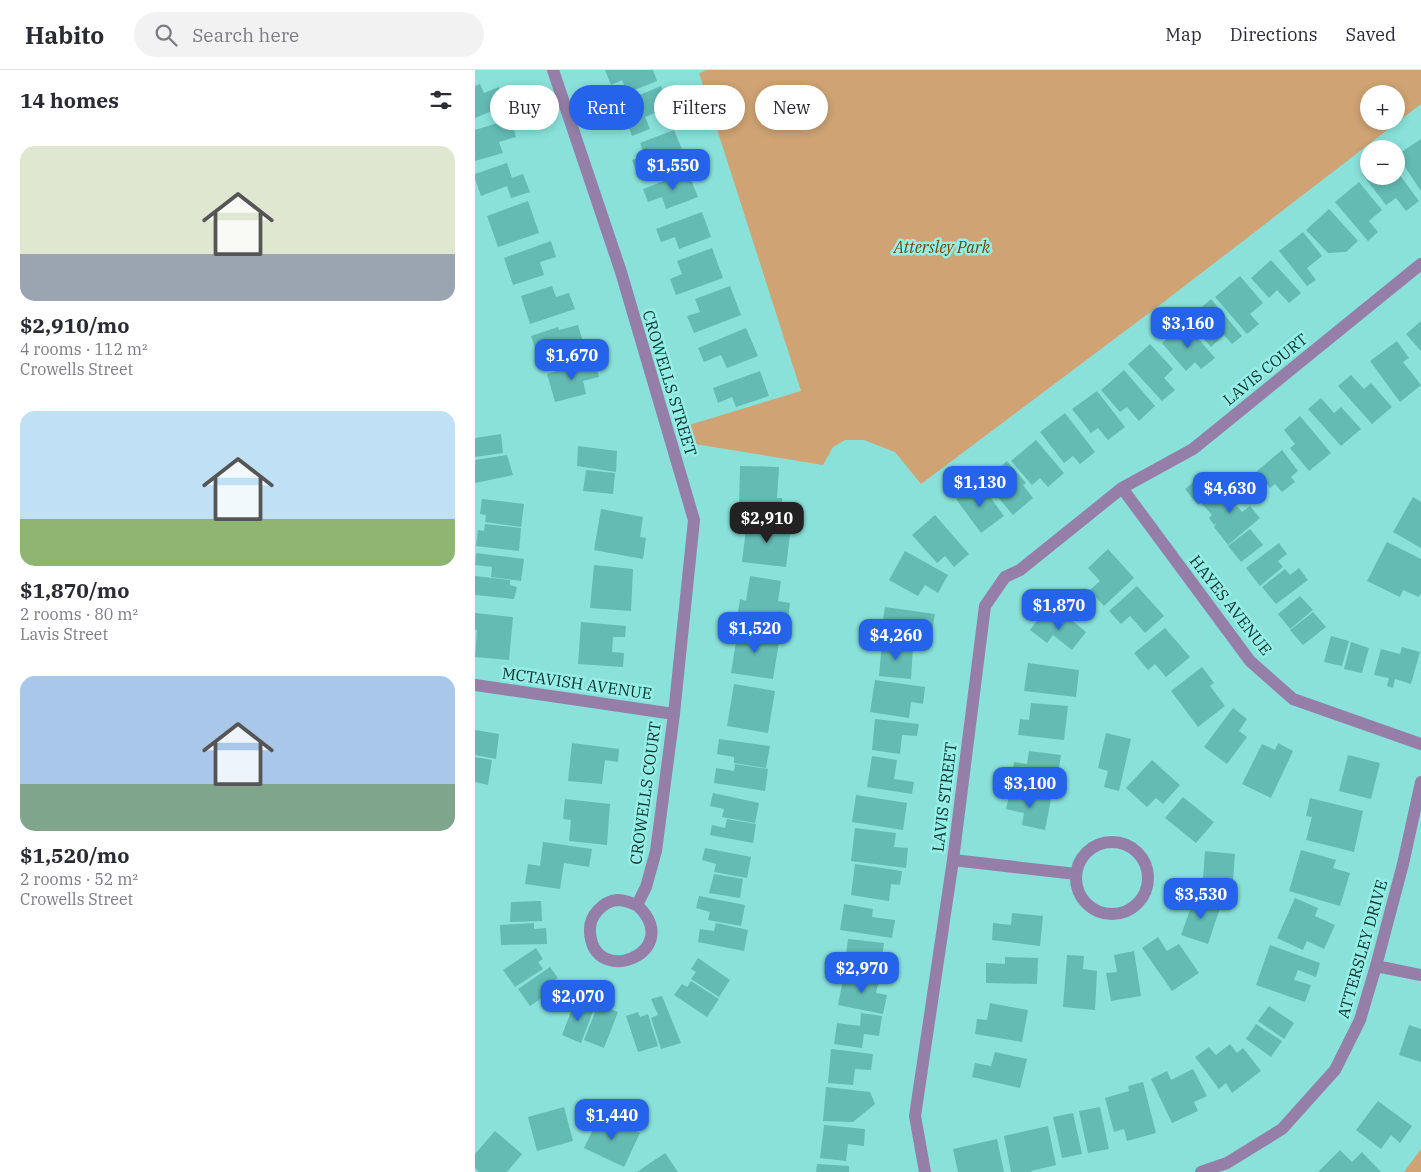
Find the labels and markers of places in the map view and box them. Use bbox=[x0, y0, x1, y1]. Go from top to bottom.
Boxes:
pin: $1,550 bbox=[632, 148, 714, 191]
pin: $3,160 bbox=[1147, 306, 1229, 349]
pin: $1,670 bbox=[531, 338, 613, 381]
pin: $1,130 bbox=[939, 466, 1021, 508]
pin: $4,630 bbox=[1189, 472, 1271, 514]
pin: $2,910 bbox=[726, 502, 808, 544]
pin: $1,870 bbox=[1018, 588, 1100, 631]
pin: $1,520 bbox=[714, 612, 796, 654]
pin: $4,260 bbox=[855, 618, 937, 661]
pin: $3,100 bbox=[989, 766, 1071, 809]
pin: $3,530 bbox=[1160, 878, 1242, 920]
pin: $2,970 bbox=[821, 952, 903, 994]
pin: $2,070 bbox=[537, 980, 619, 1022]
pin: $1,440 bbox=[571, 1098, 653, 1141]

